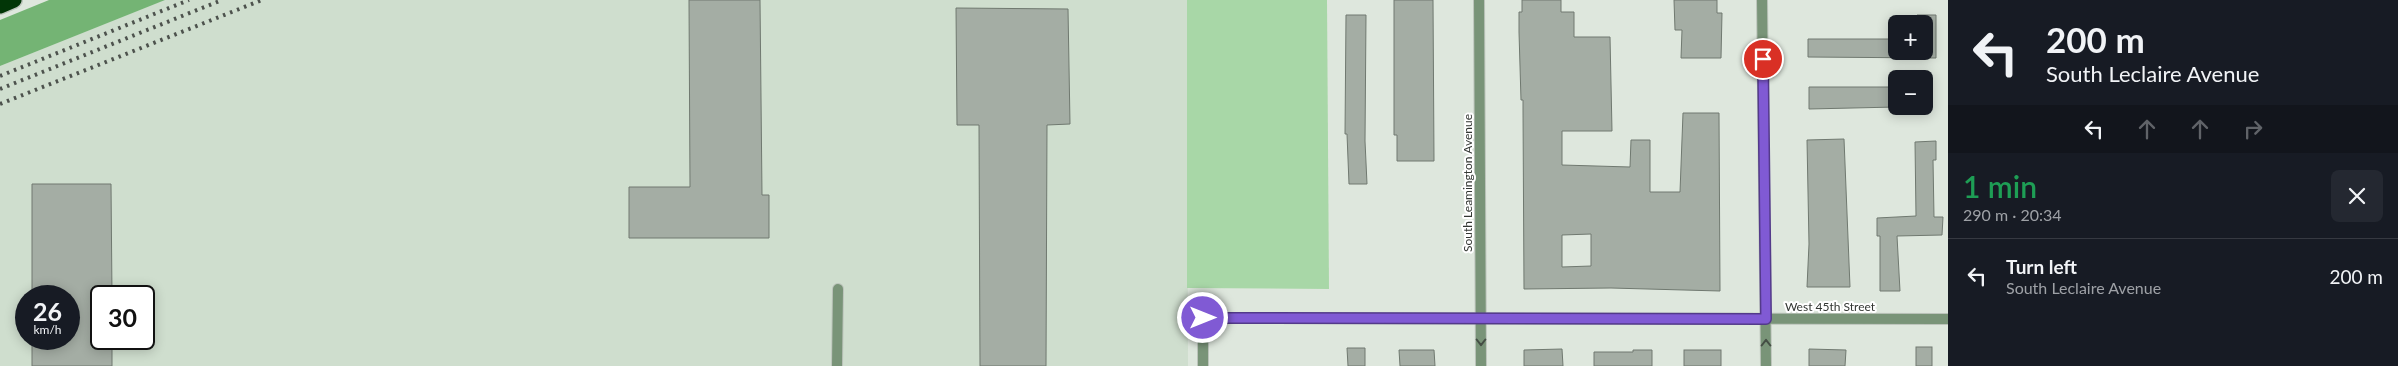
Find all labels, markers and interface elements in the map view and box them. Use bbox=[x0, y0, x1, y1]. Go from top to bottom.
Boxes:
map controls bbox=[1888, 15, 1933, 115]
button: + bbox=[1888, 15, 1933, 60]
text: 200 m bbox=[2046, 18, 2145, 60]
icon: left bbox=[1963, 20, 2028, 85]
pin bbox=[1742, 38, 1784, 80]
icon: arrive bbox=[1749, 45, 1777, 73]
text: South Leclaire Avenue bbox=[2046, 60, 2259, 87]
button: − bbox=[1888, 70, 1933, 115]
street label: South Leamington Avenue bbox=[1460, 114, 1475, 252]
icon: left bbox=[2080, 115, 2108, 143]
icon: ahead bbox=[2133, 115, 2161, 143]
icon: ahead bbox=[2186, 115, 2214, 143]
icon: right bbox=[2239, 115, 2267, 143]
text: 1 min bbox=[1963, 168, 2037, 204]
button: close bbox=[2331, 170, 2383, 222]
text: 290 m · 20:34 bbox=[1963, 205, 2062, 224]
text: Turn left bbox=[2006, 255, 2077, 278]
icon: left bbox=[1963, 262, 1991, 290]
text: 200 m bbox=[2329, 265, 2383, 288]
text: South Leclaire Avenue bbox=[2006, 278, 2161, 297]
speed limit sign: 30 bbox=[90, 285, 155, 350]
position arrow bbox=[1176, 291, 1228, 343]
text: 26 bbox=[33, 296, 62, 326]
street label: West 45th Street bbox=[1785, 299, 1876, 314]
text: km/h bbox=[33, 322, 62, 337]
one-way arrow bbox=[1761, 338, 1771, 346]
one-way arrow bbox=[1476, 339, 1486, 347]

